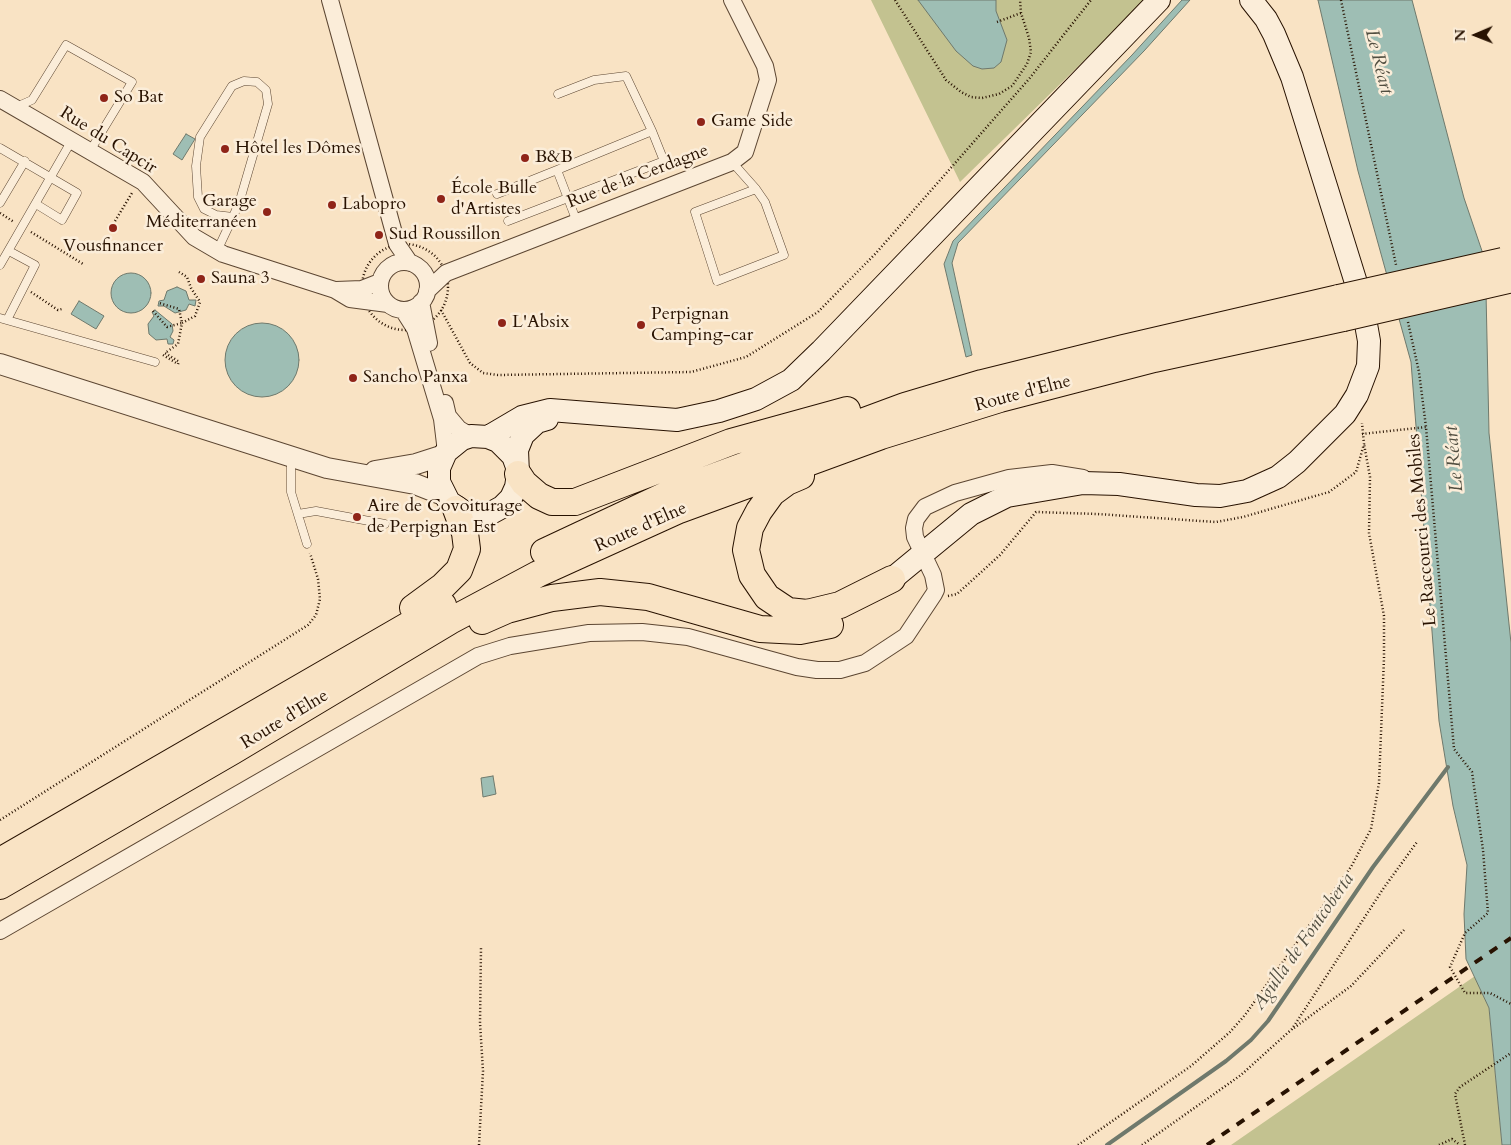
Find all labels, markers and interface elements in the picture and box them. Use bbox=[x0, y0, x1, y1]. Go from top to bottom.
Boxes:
north arrow bbox=[1451, 10, 1501, 60]
water label: Le Réart bbox=[1359, 27, 1397, 97]
text: N bbox=[1451, 29, 1470, 42]
place label: So Bat bbox=[114, 87, 163, 109]
marker: So Bat bbox=[98, 92, 110, 104]
street label: Rue du Capcir bbox=[55, 103, 161, 179]
place label: Game Side bbox=[711, 111, 793, 133]
marker: Game Side bbox=[695, 116, 707, 128]
place label: Hôtel les Dômes bbox=[235, 138, 360, 160]
street label: Rue de la Cerdagne bbox=[564, 140, 712, 214]
marker: Hôtel les Dômes bbox=[219, 143, 231, 155]
place label: B&B bbox=[535, 147, 573, 169]
marker: B&B bbox=[519, 152, 531, 164]
place label: École Bulle d'Artistes bbox=[451, 178, 537, 220]
place label: Garage Méditerranéen bbox=[146, 191, 257, 233]
marker: École Bulle d'Artistes bbox=[435, 193, 447, 205]
place label: Labopro bbox=[342, 194, 406, 216]
marker: Labopro bbox=[326, 199, 338, 211]
marker: Garage Méditerranéen bbox=[261, 206, 273, 218]
marker: Vousfinancer bbox=[107, 222, 119, 234]
place label: Sud Roussillon bbox=[389, 224, 501, 246]
marker: Sud Roussillon bbox=[373, 229, 385, 241]
place label: Vousfinancer bbox=[63, 236, 163, 258]
place label: Sauna 3 bbox=[211, 268, 270, 290]
marker: Sauna 3 bbox=[195, 273, 207, 285]
place label: Perpignan Camping-car bbox=[651, 304, 753, 346]
place label: L'Absix bbox=[512, 312, 569, 334]
marker: L'Absix bbox=[496, 317, 508, 329]
marker: Perpignan Camping-car bbox=[635, 319, 647, 331]
place label: Sancho Panxa bbox=[363, 367, 468, 389]
street label: Route d'Elne bbox=[973, 371, 1073, 417]
marker: Sancho Panxa bbox=[347, 372, 359, 384]
water label: Le Réart bbox=[1441, 425, 1469, 493]
street label: Le Raccourci des Mobiles bbox=[1404, 433, 1442, 627]
place label: Aire de Covoiturage de Perpignan Est bbox=[367, 496, 523, 538]
street label: Route d'Elne bbox=[592, 498, 690, 558]
marker: Aire de Covoiturage de Perpignan Est bbox=[351, 511, 363, 523]
street label: Route d'Elne bbox=[237, 685, 333, 755]
water label: Agulla de Fontcoberta bbox=[1248, 869, 1360, 1015]

